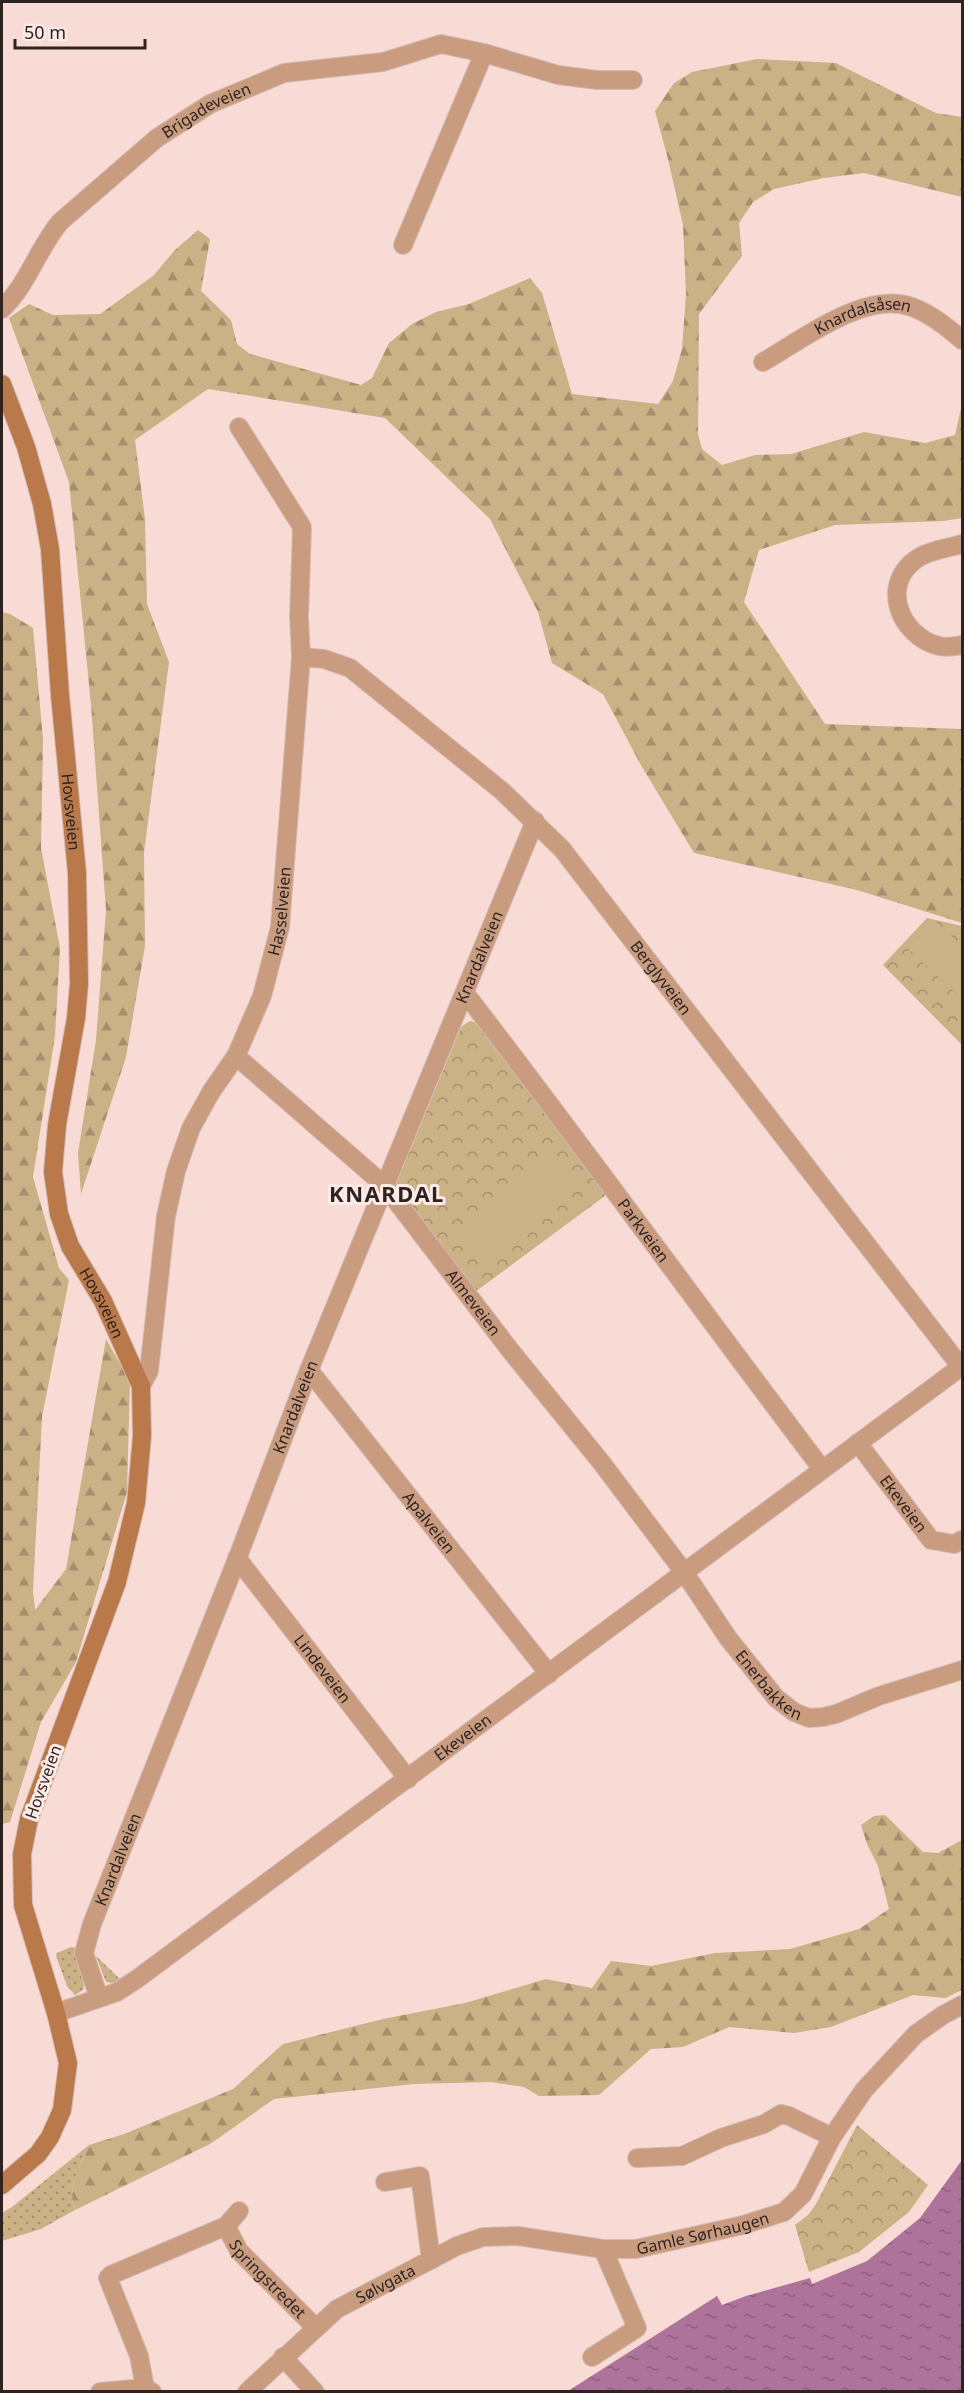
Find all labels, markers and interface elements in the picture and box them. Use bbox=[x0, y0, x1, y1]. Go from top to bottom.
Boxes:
scale bar bbox=[15, 12, 146, 50]
text: 50 m bbox=[24, 20, 66, 44]
street label: Brigadeveien bbox=[157, 77, 254, 143]
street label: Knardalsåsen bbox=[810, 292, 914, 340]
street label: Hovsveien bbox=[57, 772, 86, 851]
street label: Hasselveien bbox=[262, 866, 296, 958]
street label: Knardalveien bbox=[450, 908, 508, 1007]
street label: Berglyveien bbox=[625, 936, 697, 1019]
district label: KNARDAL bbox=[329, 1178, 445, 1208]
street label: Parkveien bbox=[613, 1194, 675, 1267]
street label: Hovsveien bbox=[74, 1263, 129, 1342]
street label: Almeveien bbox=[441, 1265, 506, 1340]
street label: Knardalveien bbox=[267, 1357, 323, 1457]
street label: Ekeveien bbox=[875, 1471, 932, 1537]
street label: Apalveien bbox=[398, 1487, 461, 1558]
street label: Lindeveien bbox=[289, 1630, 356, 1708]
street label: Enerbakken bbox=[731, 1645, 805, 1725]
street label: Ekeveien bbox=[429, 1708, 496, 1766]
street label: Hovsveien bbox=[19, 1742, 67, 1822]
street label: Knardalveien bbox=[89, 1810, 146, 1909]
street label: Gamle Sørhaugen bbox=[634, 2206, 772, 2260]
street label: Springstredet bbox=[224, 2236, 311, 2323]
street label: Sølvgata bbox=[352, 2259, 419, 2308]

